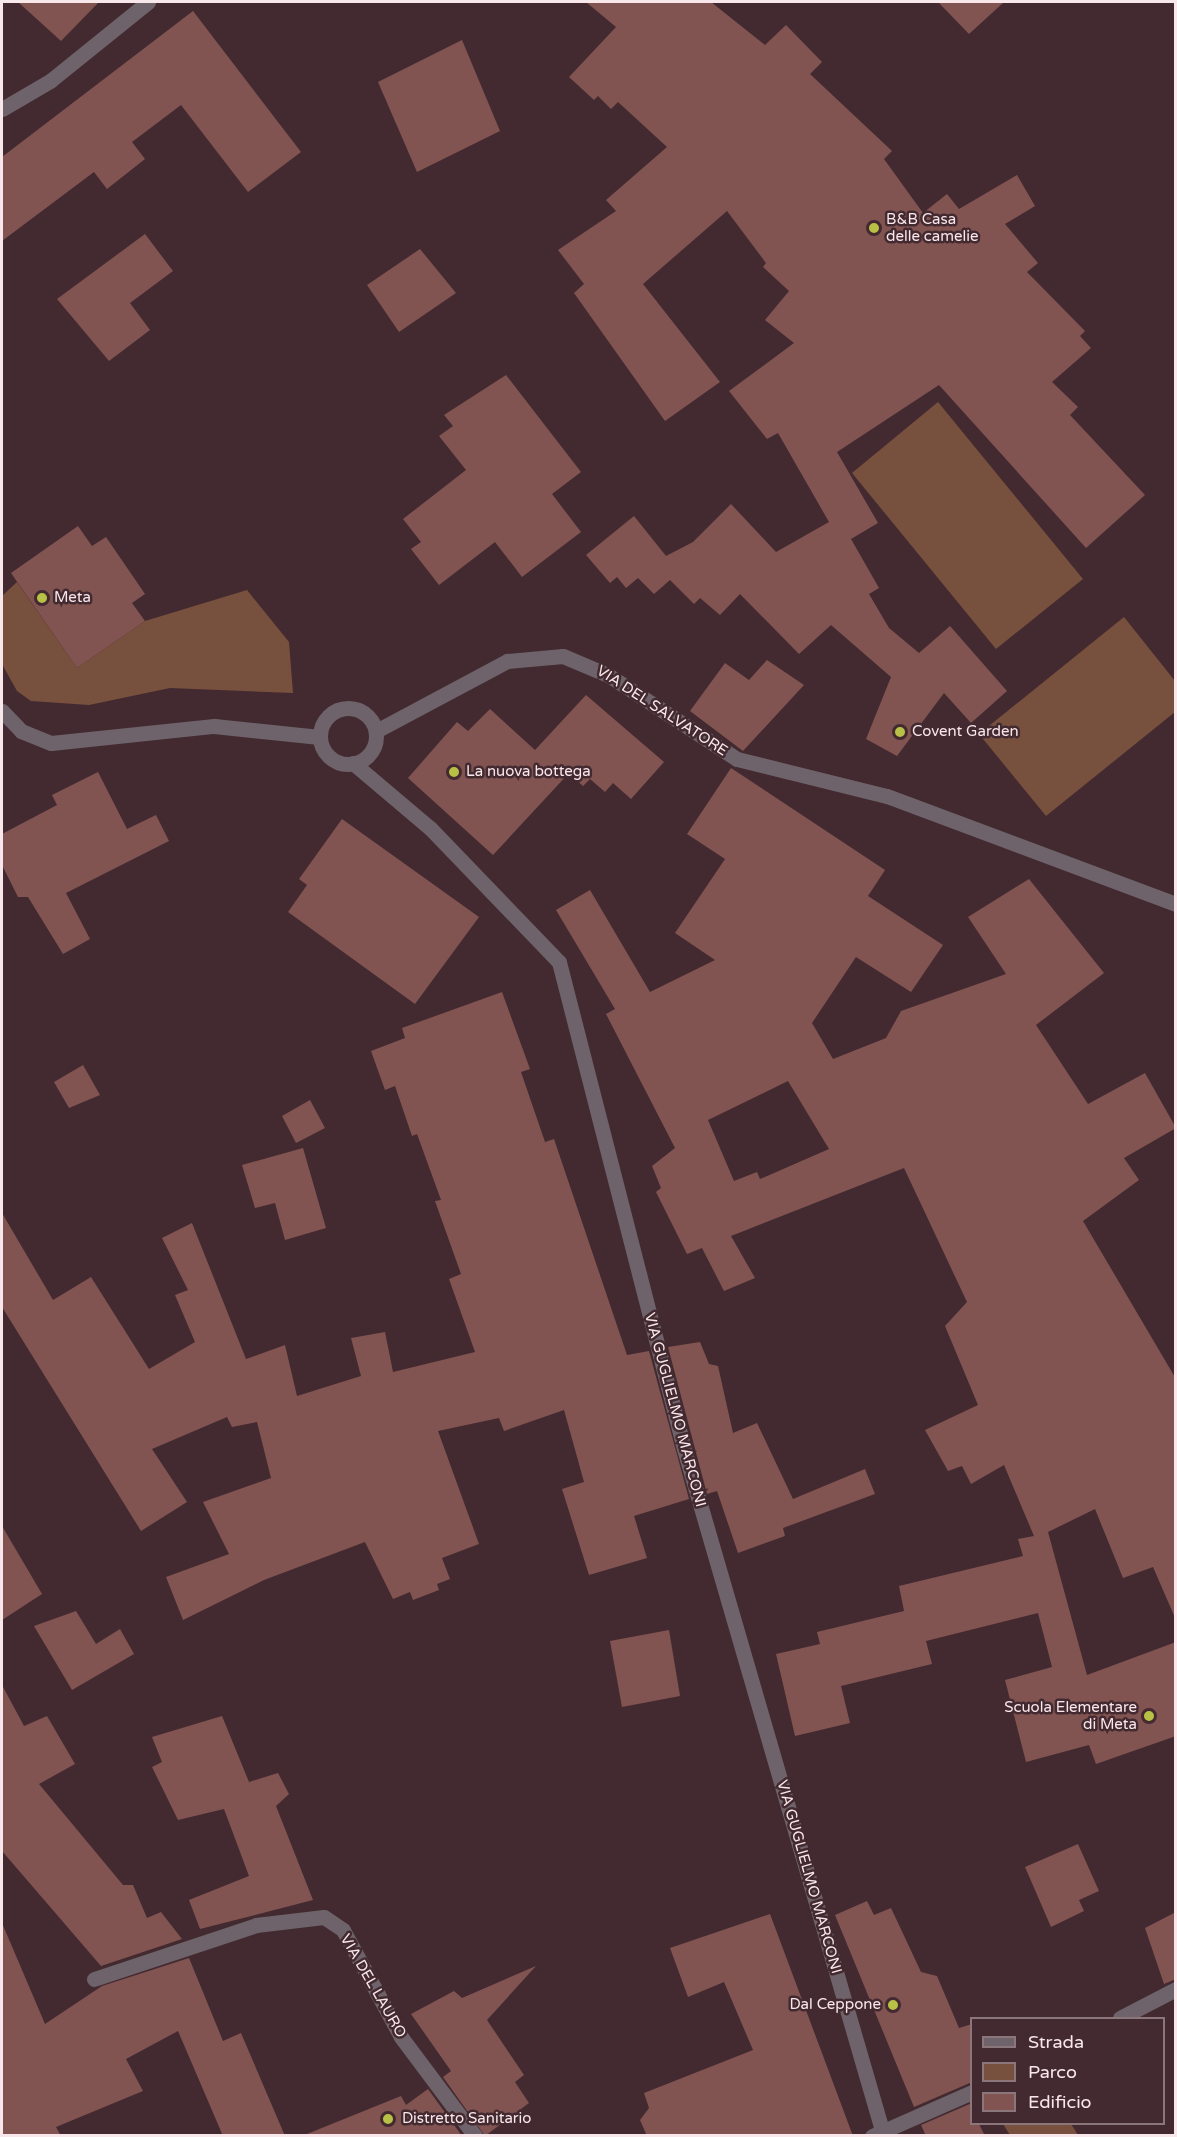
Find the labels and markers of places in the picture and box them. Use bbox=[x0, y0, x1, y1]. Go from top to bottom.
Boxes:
place label: B&B Casa delle camelie bbox=[886, 210, 978, 245]
marker: B&B Casa delle camelie bbox=[867, 221, 881, 235]
place label: Meta bbox=[54, 589, 91, 607]
marker: Meta bbox=[35, 591, 49, 605]
place label: Covent Garden bbox=[912, 723, 1019, 741]
marker: Covent Garden bbox=[893, 725, 907, 739]
place label: La nuova bottega bbox=[466, 763, 591, 781]
marker: La nuova bottega bbox=[447, 765, 461, 779]
place label: Scuola Elementare di Meta bbox=[1004, 1698, 1137, 1733]
marker: Scuola Elementare di Meta bbox=[1142, 1709, 1156, 1723]
place label: Dal Ceppone bbox=[789, 1996, 881, 2014]
marker: Dal Ceppone bbox=[886, 1998, 900, 2012]
marker: Distretto Sanitario bbox=[379, 2110, 397, 2128]
place label: Distretto Sanitario bbox=[402, 2110, 531, 2128]

